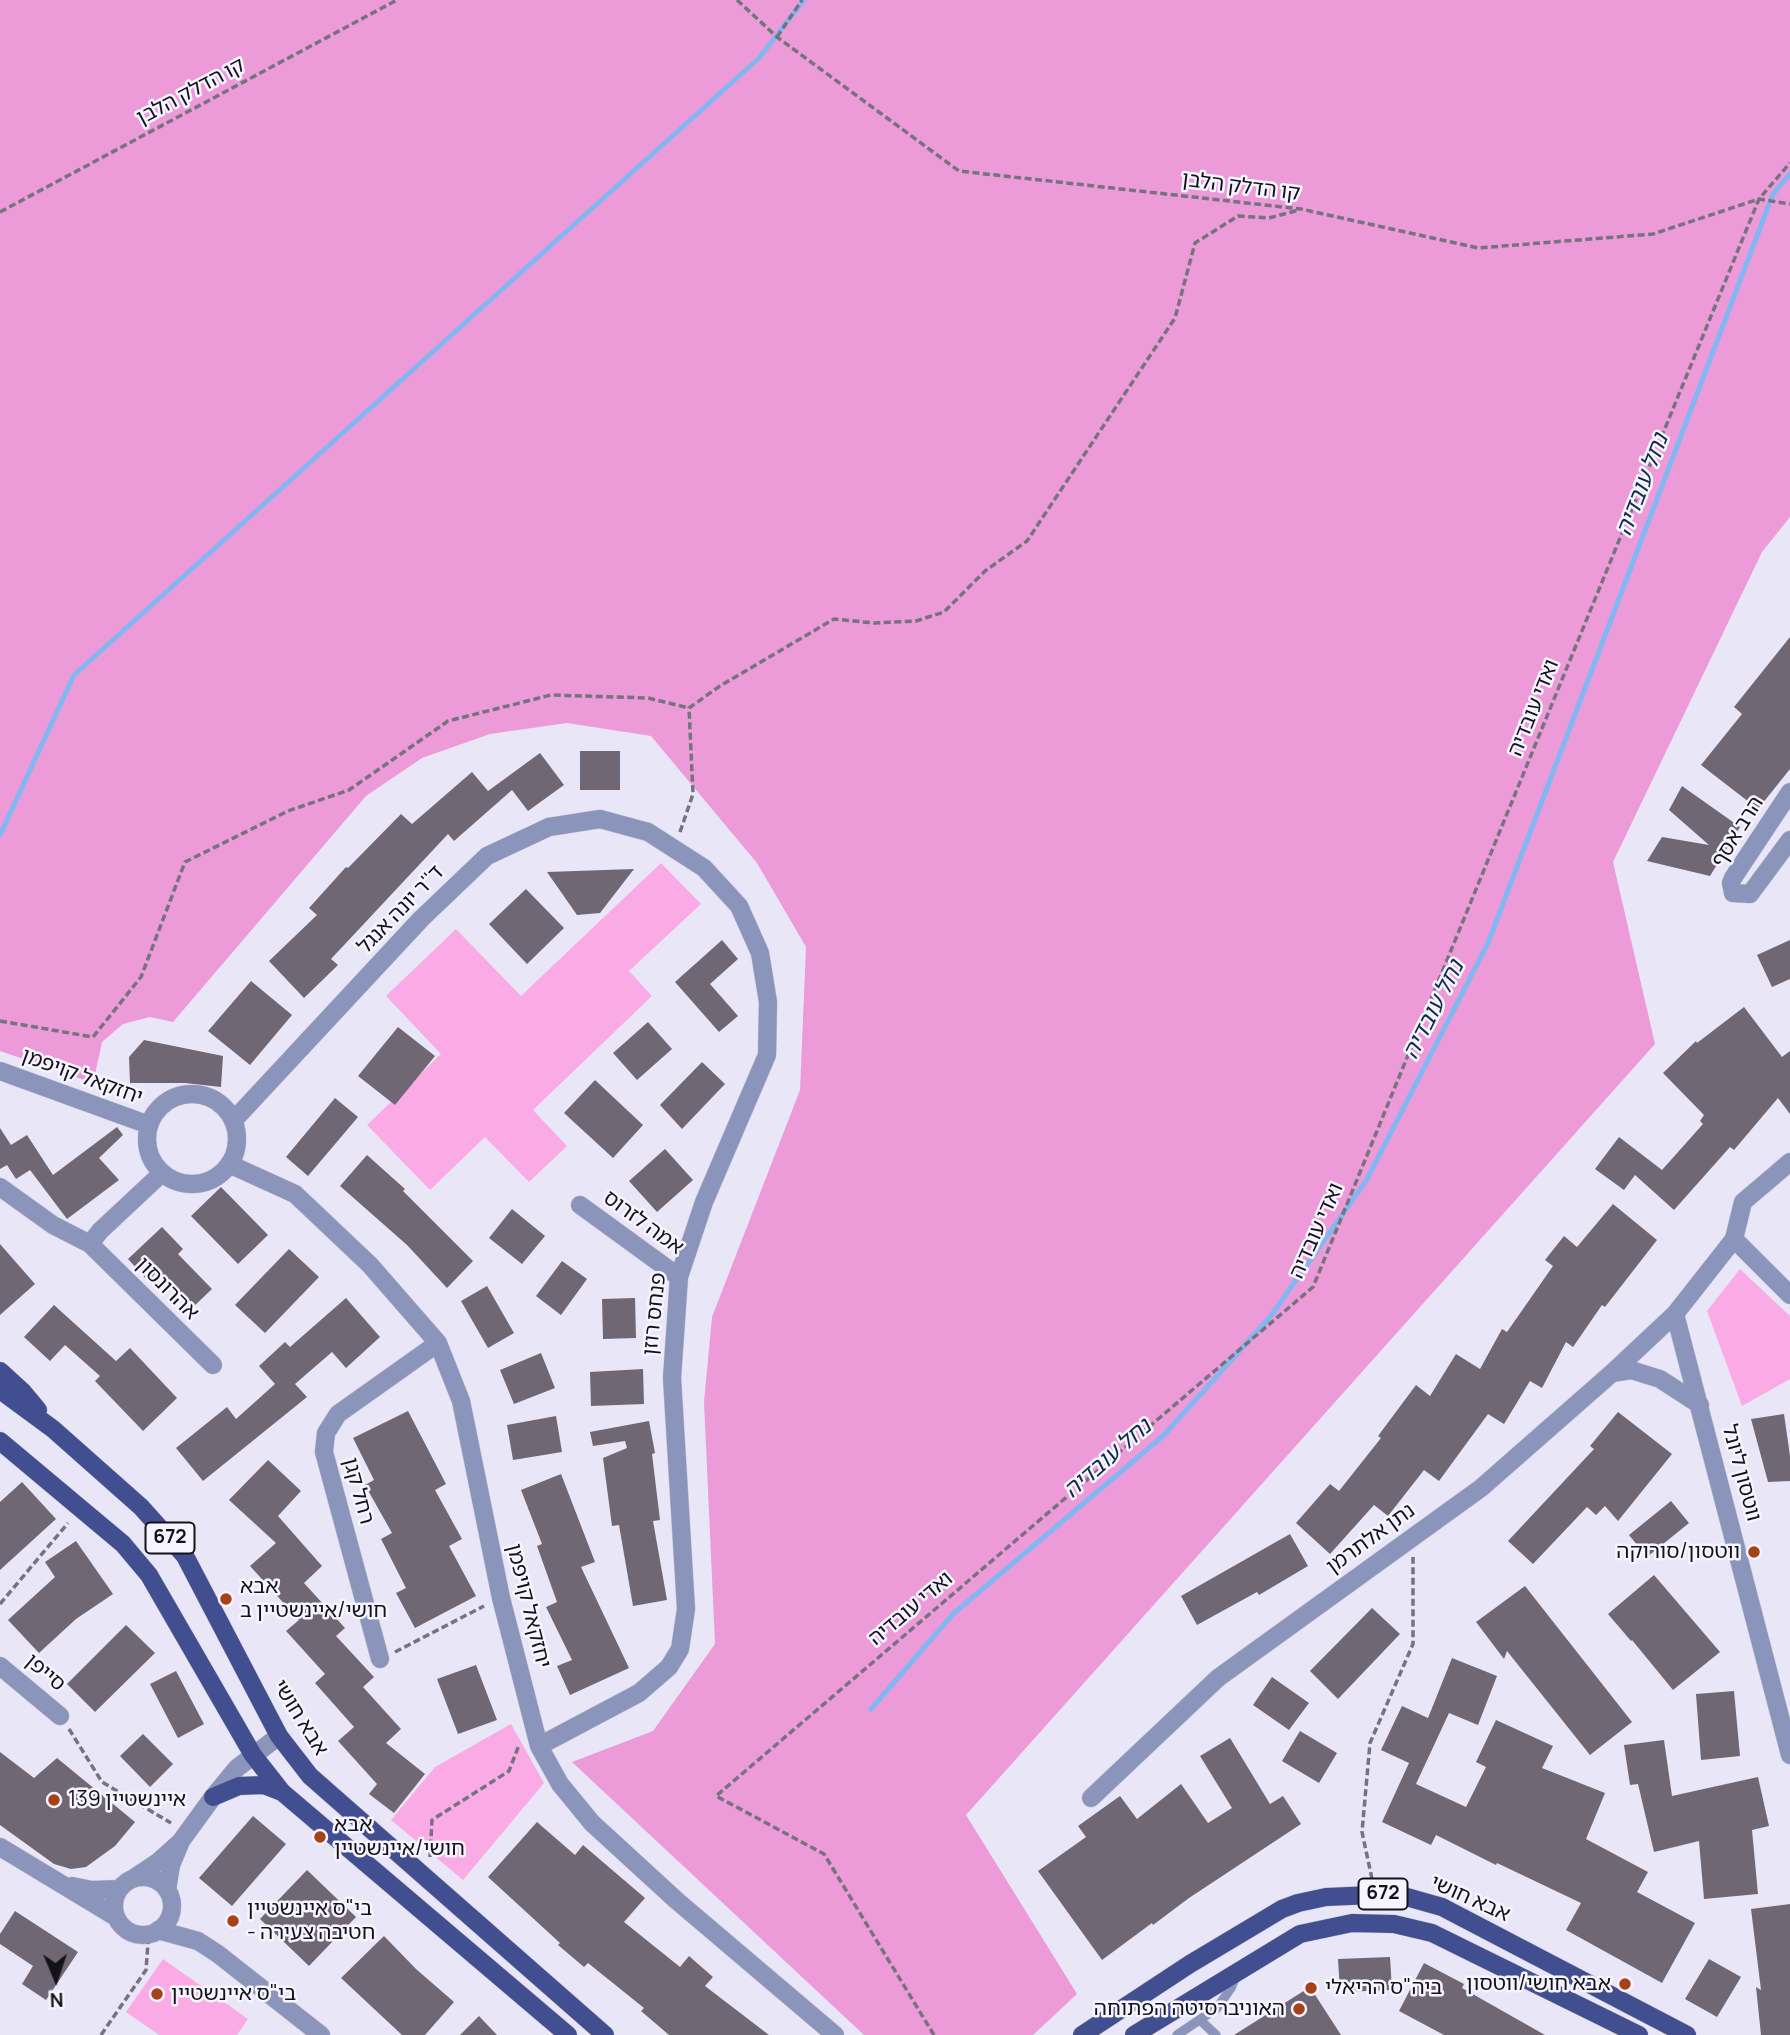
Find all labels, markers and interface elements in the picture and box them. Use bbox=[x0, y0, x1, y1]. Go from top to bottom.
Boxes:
street label: קו הדלק הלבן bbox=[133, 53, 249, 131]
street label: קו הדלק הלבן bbox=[1181, 167, 1301, 207]
water label: נחל עובדיה bbox=[1611, 430, 1675, 540]
street label: ואדי עובדיה bbox=[1503, 656, 1565, 760]
street label: הרב אסף bbox=[1706, 792, 1770, 872]
street label: ד''ר יונה אנגל bbox=[353, 861, 449, 959]
water label: נחל עובדיה bbox=[1397, 956, 1471, 1064]
street label: יחזקאל קויפמן bbox=[18, 1043, 146, 1111]
street label: ואדי עובדיה bbox=[1285, 1179, 1349, 1283]
street label: אמה לזרוס bbox=[598, 1185, 688, 1261]
street label: אהרונסון bbox=[130, 1252, 204, 1326]
street label: פנחס רוזן bbox=[638, 1271, 672, 1357]
water label: נחל עובדיה bbox=[1059, 1413, 1157, 1505]
street label: ווטסון ליונל bbox=[1716, 1422, 1766, 1524]
street label: רחל קגן bbox=[337, 1455, 379, 1527]
street label: נתן אלתרמן bbox=[1322, 1498, 1420, 1580]
road number: 672 bbox=[146, 1522, 194, 1554]
place label: ווטסון/סורוקה bbox=[1616, 1539, 1740, 1565]
street label: יחזקאל קויפמן bbox=[500, 1541, 556, 1671]
marker: ווטסון/סורוקה bbox=[1746, 1544, 1762, 1560]
street label: ואדי עובדיה bbox=[864, 1567, 958, 1651]
place label: אבא חושי/איינשטיין ב bbox=[240, 1574, 387, 1624]
marker: אבא חושי/איינשטיין ב bbox=[218, 1591, 234, 1607]
street label: סייפן bbox=[20, 1649, 70, 1697]
street label: אבא חושי bbox=[267, 1675, 333, 1761]
place label: איינשטיין 139 bbox=[68, 1787, 186, 1813]
marker: איינשטיין 139 bbox=[46, 1792, 62, 1808]
place label: אבא חושי/איינשטיין bbox=[334, 1812, 465, 1862]
marker: אבא חושי/איינשטיין bbox=[312, 1829, 328, 1845]
street label: אבא חושי bbox=[1426, 1870, 1514, 1928]
road number: 672 bbox=[1358, 1878, 1408, 1910]
place label: בי"ס איינשטיין - חטיבה צעירה bbox=[247, 1896, 376, 1946]
marker: בי"ס איינשטיין - חטיבה צעירה bbox=[225, 1913, 241, 1929]
north arrow bbox=[21, 1944, 91, 2014]
place label: אבא חושי/ווטסון bbox=[1466, 1971, 1611, 1997]
place label: ביה"ס הריאלי bbox=[1325, 1975, 1443, 2001]
marker: אבא חושי/ווטסון bbox=[1617, 1976, 1633, 1992]
marker: ביה"ס הריאלי bbox=[1303, 1980, 1319, 1996]
place label: בי"ס איינשטיין bbox=[171, 1981, 296, 2007]
marker: בי"ס איינשטיין bbox=[149, 1986, 165, 2002]
text: N bbox=[49, 1987, 64, 2013]
place label: האוניברסיטה הפתוחה bbox=[1094, 1996, 1285, 2022]
marker: האוניברסיטה הפתוחה bbox=[1291, 2001, 1307, 2017]

